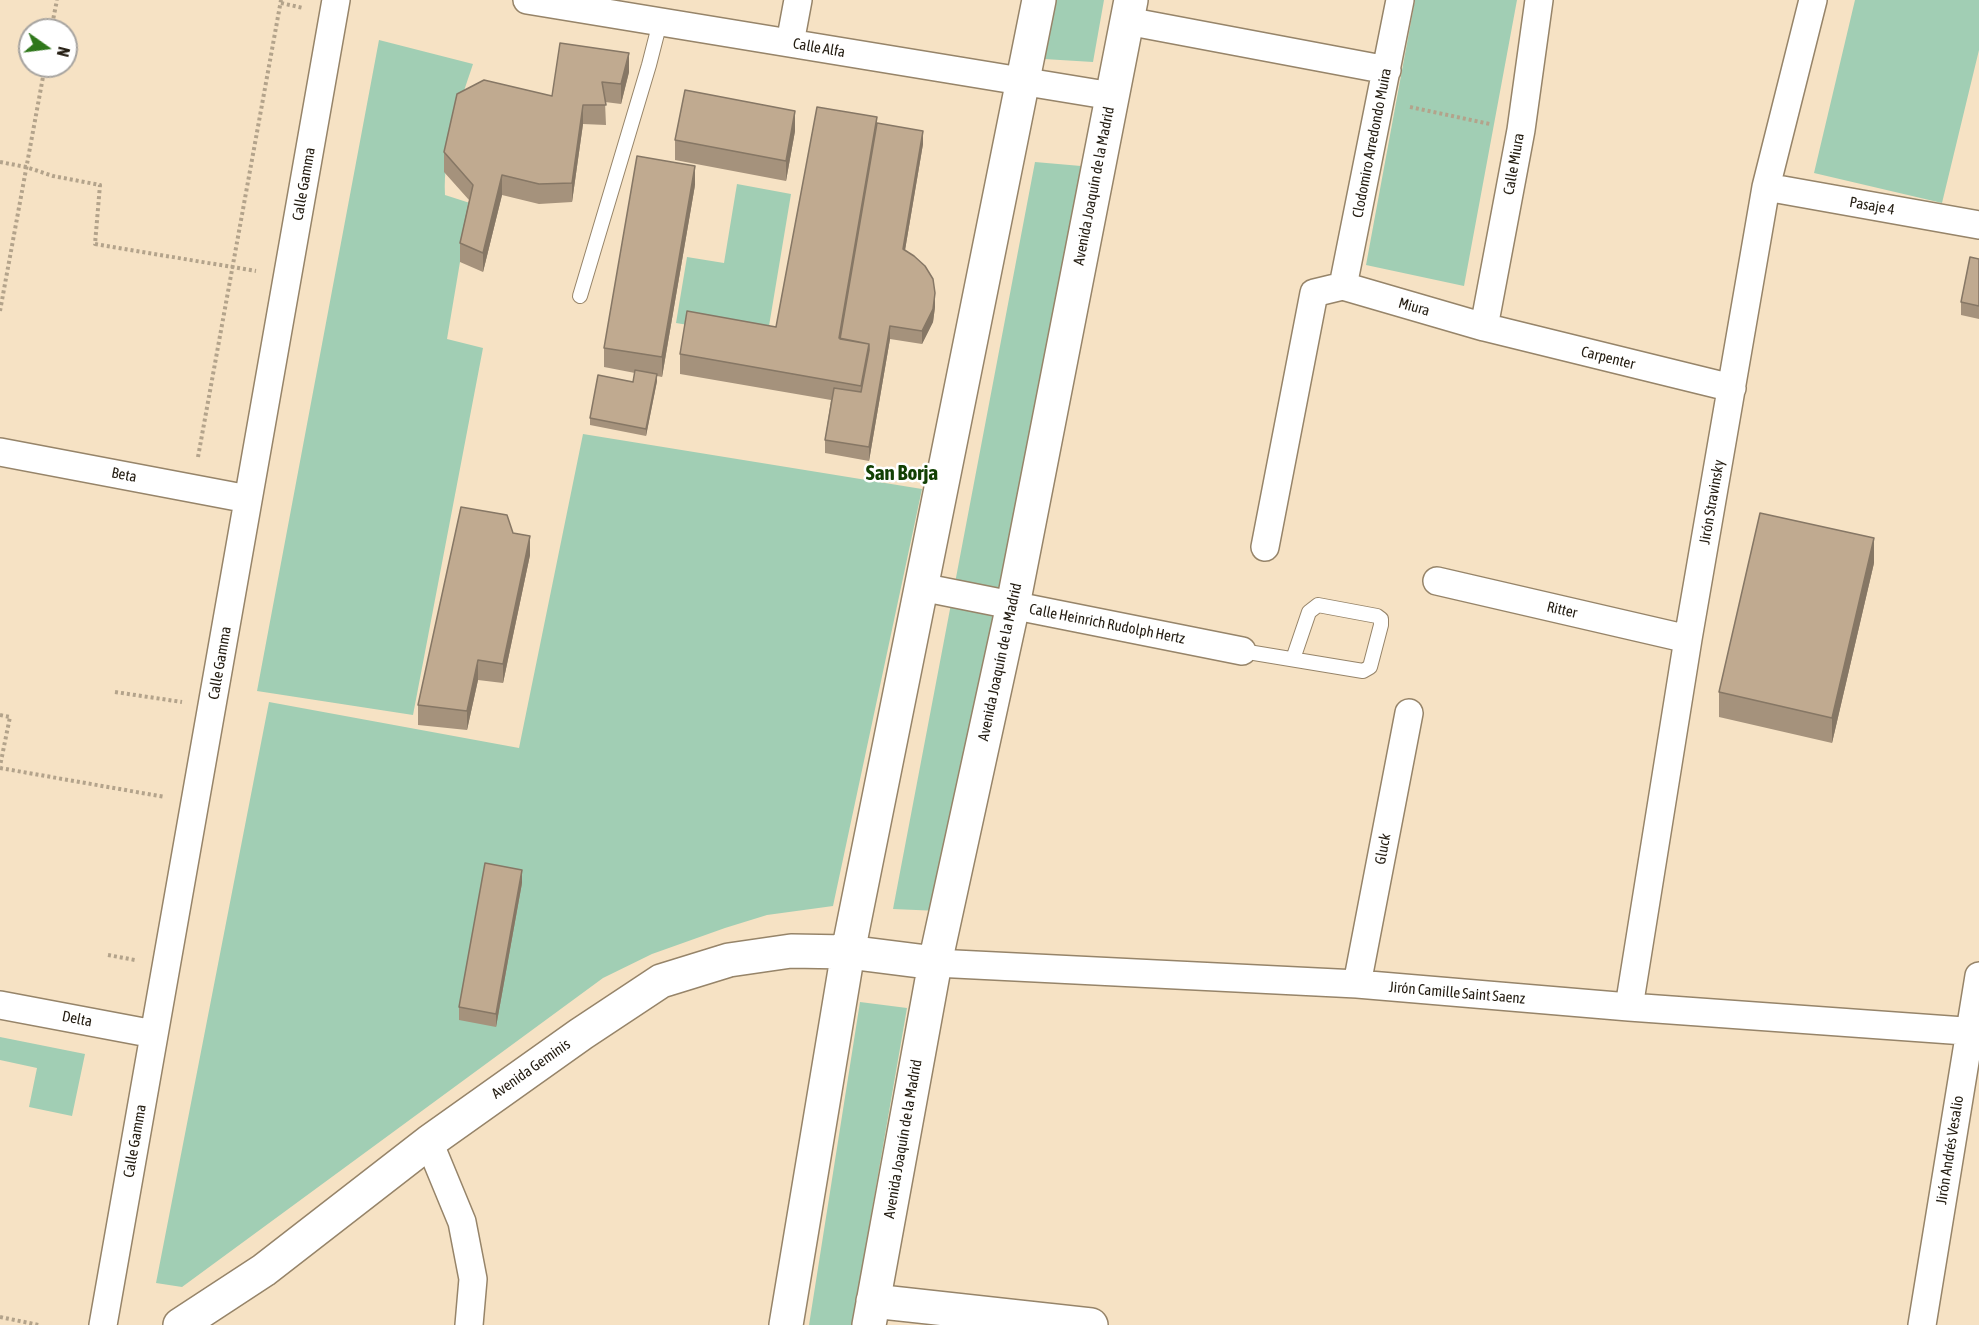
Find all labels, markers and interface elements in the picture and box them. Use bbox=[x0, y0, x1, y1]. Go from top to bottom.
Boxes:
north arrow bbox=[18, 18, 78, 78]
street label: Calle Alfa bbox=[791, 35, 847, 61]
text: N bbox=[54, 45, 73, 59]
street label: Clodomiro Arredondo Muira bbox=[1349, 67, 1395, 219]
street label: Avenida Joaquín de la Madrid bbox=[1070, 105, 1118, 267]
street label: Calle Miura bbox=[1500, 132, 1528, 196]
street label: Calle Gamma bbox=[289, 146, 319, 222]
street label: Pasaje 4 bbox=[1848, 193, 1896, 219]
street label: Miura bbox=[1396, 294, 1432, 320]
street label: Carpenter bbox=[1579, 343, 1637, 373]
street label: Jirón Stravinsky bbox=[1696, 458, 1728, 546]
district label: San Borja bbox=[866, 460, 938, 486]
street label: Beta bbox=[110, 464, 138, 486]
street label: Avenida Joaquín de la Madrid bbox=[974, 581, 1026, 743]
street label: Ritter bbox=[1545, 598, 1579, 622]
street label: Calle Heinrich Rudolph Hertz bbox=[1028, 600, 1186, 648]
street label: Calle Gamma bbox=[205, 625, 235, 701]
street label: Gluck bbox=[1371, 832, 1395, 866]
street label: Jirón Camille Saint Saenz bbox=[1388, 978, 1526, 1008]
street label: Delta bbox=[60, 1007, 94, 1031]
street label: Avenida Geminis bbox=[488, 1035, 574, 1103]
street label: Avenida Joaquín de la Madrid bbox=[880, 1058, 926, 1220]
street label: Jirón Andrés Vesalio bbox=[1933, 1094, 1967, 1206]
street label: Calle Gamma bbox=[120, 1103, 150, 1179]

